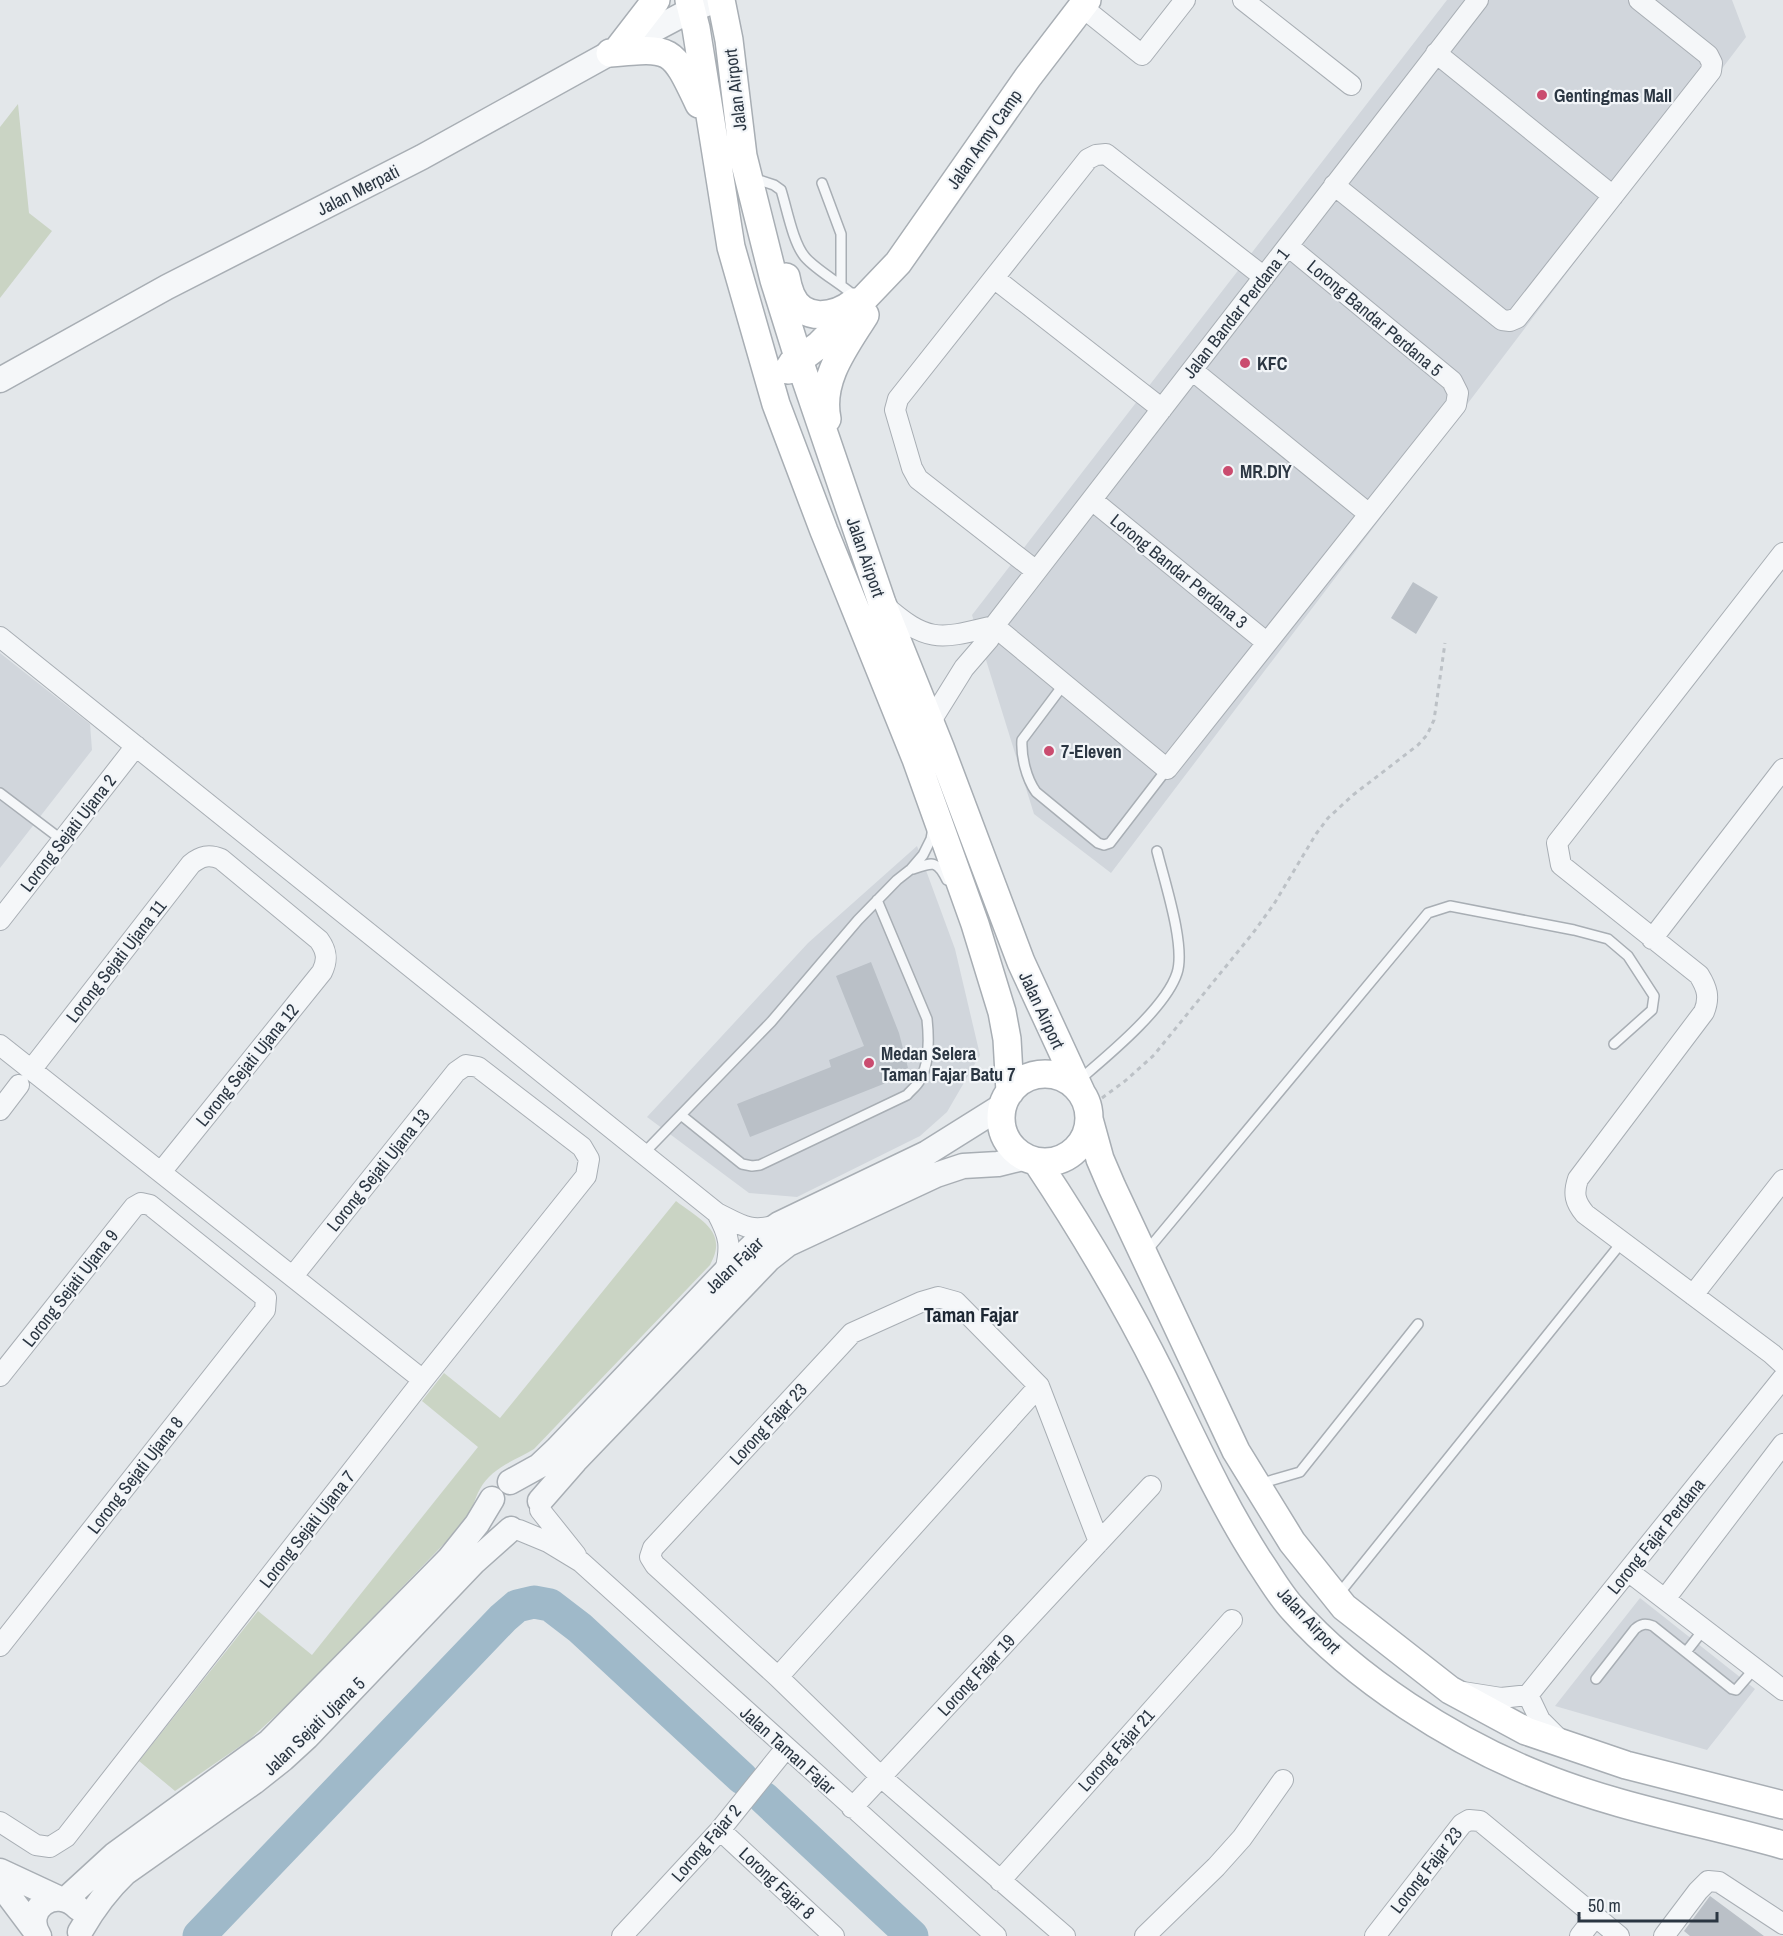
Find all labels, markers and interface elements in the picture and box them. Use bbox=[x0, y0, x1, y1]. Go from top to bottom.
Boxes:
street label: Jalan Airport bbox=[718, 47, 752, 133]
place label: Gentingmas Mall bbox=[1554, 83, 1672, 108]
street label: Jalan Army Camp bbox=[940, 84, 1028, 194]
marker: Gentingmas Mall bbox=[1535, 88, 1549, 102]
street label: Jalan Merpati bbox=[312, 159, 404, 221]
street label: Jalan Bandar Perdana 1 bbox=[1177, 242, 1295, 383]
street label: Lorong Bandar Perdana 5 bbox=[1302, 254, 1448, 382]
place label: KFC bbox=[1257, 351, 1288, 376]
marker: KFC bbox=[1238, 356, 1252, 370]
place label: MR.DIY bbox=[1240, 459, 1292, 484]
marker: MR.DIY bbox=[1221, 464, 1235, 478]
street label: Lorong Bandar Perdana 3 bbox=[1105, 508, 1253, 634]
street label: Jalan Airport bbox=[841, 514, 891, 600]
place label: 7-Eleven bbox=[1061, 739, 1122, 764]
marker: 7-Eleven bbox=[1042, 744, 1056, 758]
street label: Lorong Sejati Ujana 2 bbox=[14, 769, 122, 897]
street label: Lorong Sejati Ujana 11 bbox=[60, 894, 172, 1028]
street label: Jalan Airport bbox=[1013, 967, 1071, 1053]
street label: Lorong Sejati Ujana 12 bbox=[190, 998, 304, 1132]
place label: Medan Selera Taman Fajar Batu 7 bbox=[881, 1041, 1015, 1087]
marker: Medan Selera Taman Fajar Batu 7 bbox=[862, 1056, 876, 1070]
street label: Lorong Sejati Ujana 13 bbox=[321, 1103, 435, 1237]
street label: Lorong Sejati Ujana 9 bbox=[16, 1224, 124, 1352]
street label: Jalan Fajar bbox=[699, 1231, 769, 1299]
district label: Taman Fajar bbox=[924, 1301, 1019, 1328]
street label: Lorong Fajar 23 bbox=[724, 1378, 812, 1470]
street label: Lorong Sejati Ujana 8 bbox=[81, 1411, 189, 1539]
street label: Lorong Sejati Ujana 7 bbox=[253, 1465, 361, 1593]
street label: Lorong Fajar Perdana bbox=[1601, 1473, 1711, 1599]
street label: Jalan Airport bbox=[1272, 1581, 1346, 1659]
street label: Lorong Fajar 19 bbox=[932, 1629, 1020, 1721]
street label: Jalan Sejati Ujana 5 bbox=[258, 1671, 370, 1781]
street label: Jalan Taman Fajar bbox=[735, 1700, 841, 1800]
street label: Lorong Fajar 21 bbox=[1072, 1703, 1160, 1797]
street label: Lorong Fajar 2 bbox=[665, 1799, 747, 1887]
street label: Lorong Fajar 23 bbox=[1384, 1822, 1468, 1918]
street label: Lorong Fajar 8 bbox=[734, 1841, 820, 1925]
scale bar bbox=[1579, 1885, 1717, 1923]
text: 50 m bbox=[1588, 1893, 1621, 1918]

